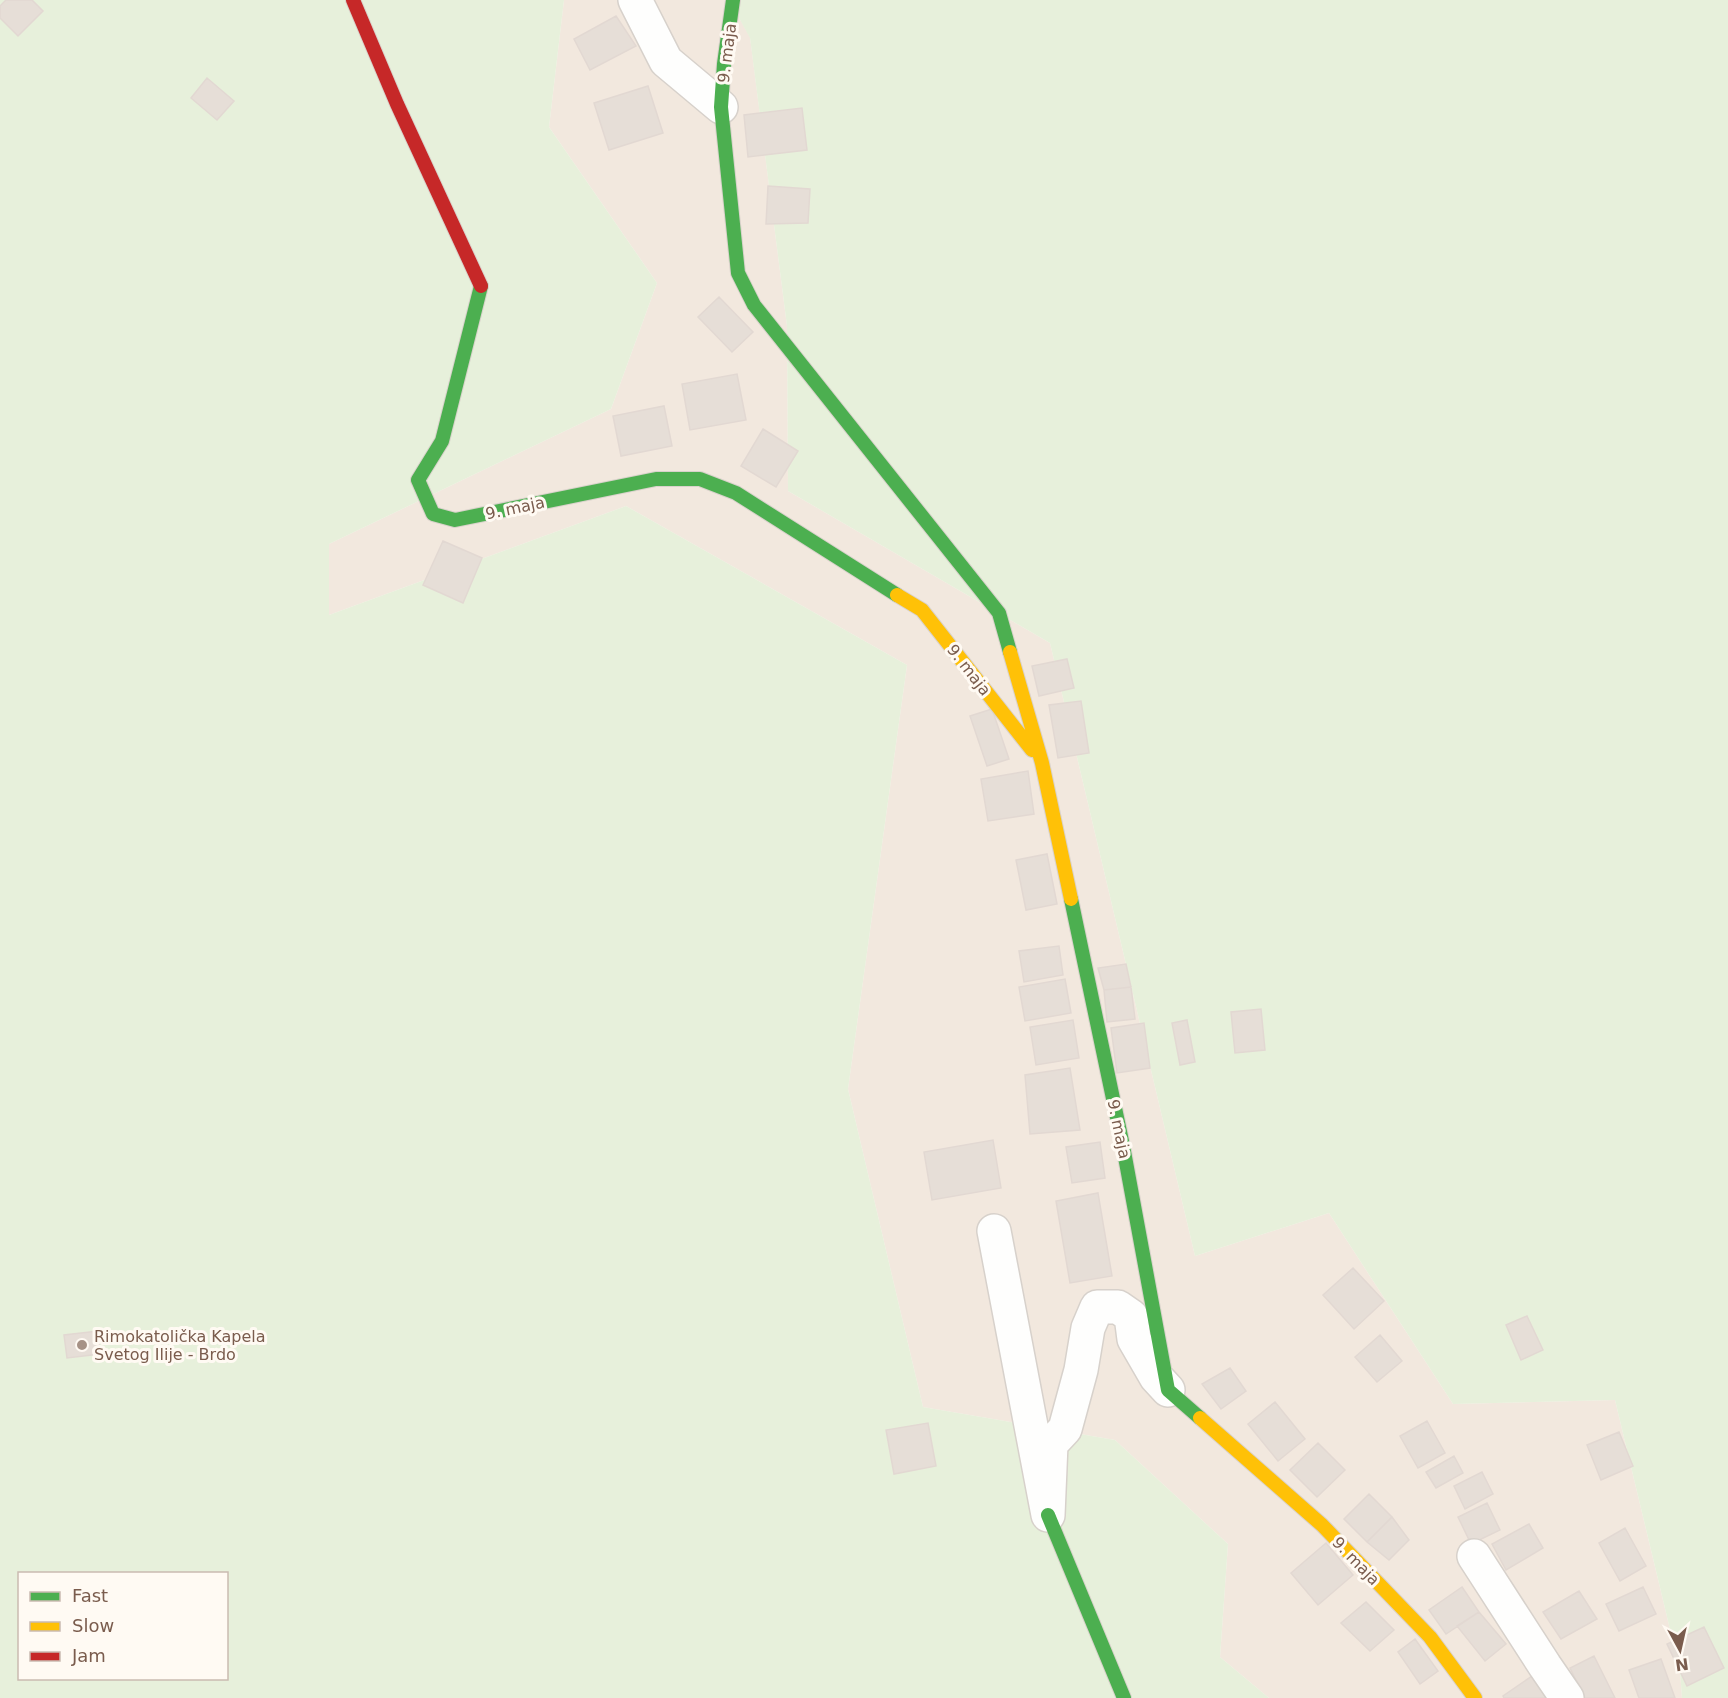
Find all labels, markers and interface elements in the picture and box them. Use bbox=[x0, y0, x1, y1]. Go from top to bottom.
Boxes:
street label: 9. maja bbox=[714, 22, 740, 84]
street label: 9. maja bbox=[484, 492, 546, 524]
street label: 9. maja bbox=[943, 641, 995, 699]
street label: 9. maja bbox=[1103, 1098, 1135, 1160]
place label: Rimokatolička Kapela Svetog Ilije - Brdo bbox=[94, 1327, 266, 1364]
marker: Rimokatolička Kapela Svetog Ilije - Brdo bbox=[75, 1338, 89, 1352]
street label: 9. maja bbox=[1328, 1533, 1384, 1589]
legend bbox=[18, 1572, 228, 1680]
text: Fast bbox=[72, 1585, 108, 1606]
text: Slow bbox=[72, 1615, 114, 1636]
north arrow bbox=[1650, 1620, 1710, 1680]
text: Jam bbox=[71, 1645, 106, 1666]
text: N bbox=[1674, 1654, 1690, 1675]

